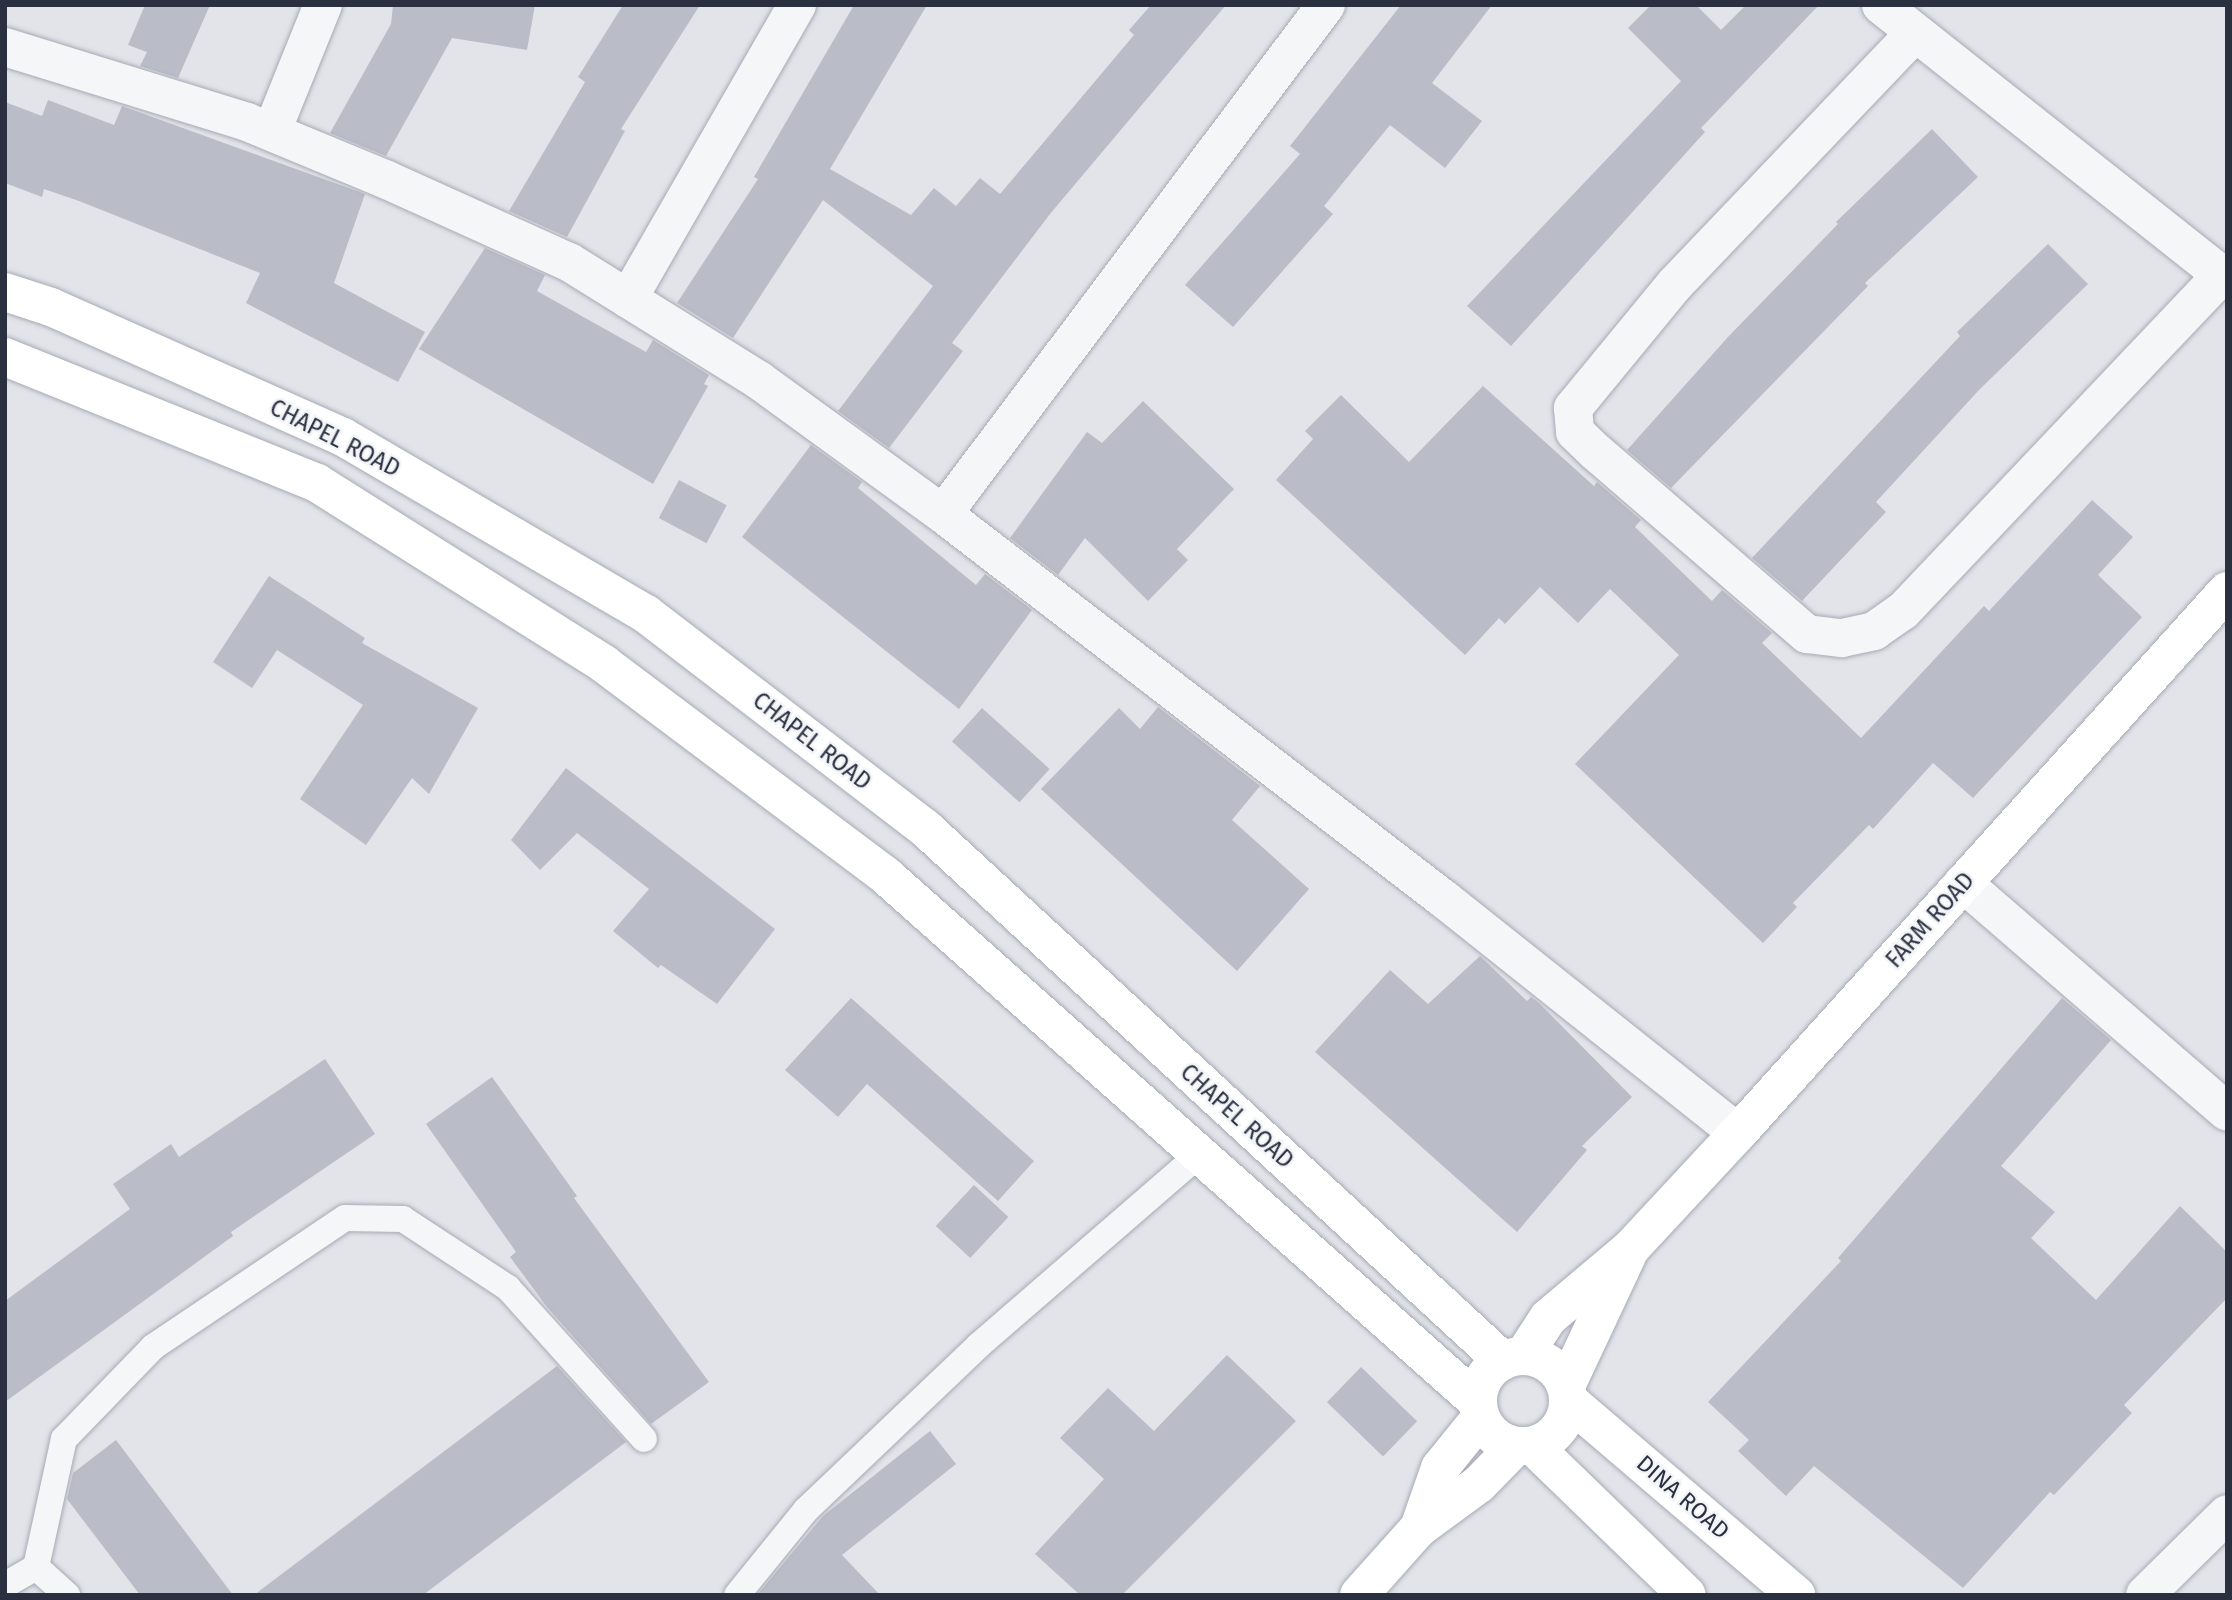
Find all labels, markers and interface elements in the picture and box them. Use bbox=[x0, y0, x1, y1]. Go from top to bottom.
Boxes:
street label: CHAPEL ROAD bbox=[265, 393, 405, 483]
street label: CHAPEL ROAD bbox=[747, 686, 877, 796]
street label: FARM ROAD bbox=[1880, 867, 1980, 973]
street label: CHAPEL ROAD bbox=[1175, 1058, 1299, 1174]
street label: DINA ROAD bbox=[1631, 1449, 1735, 1545]

